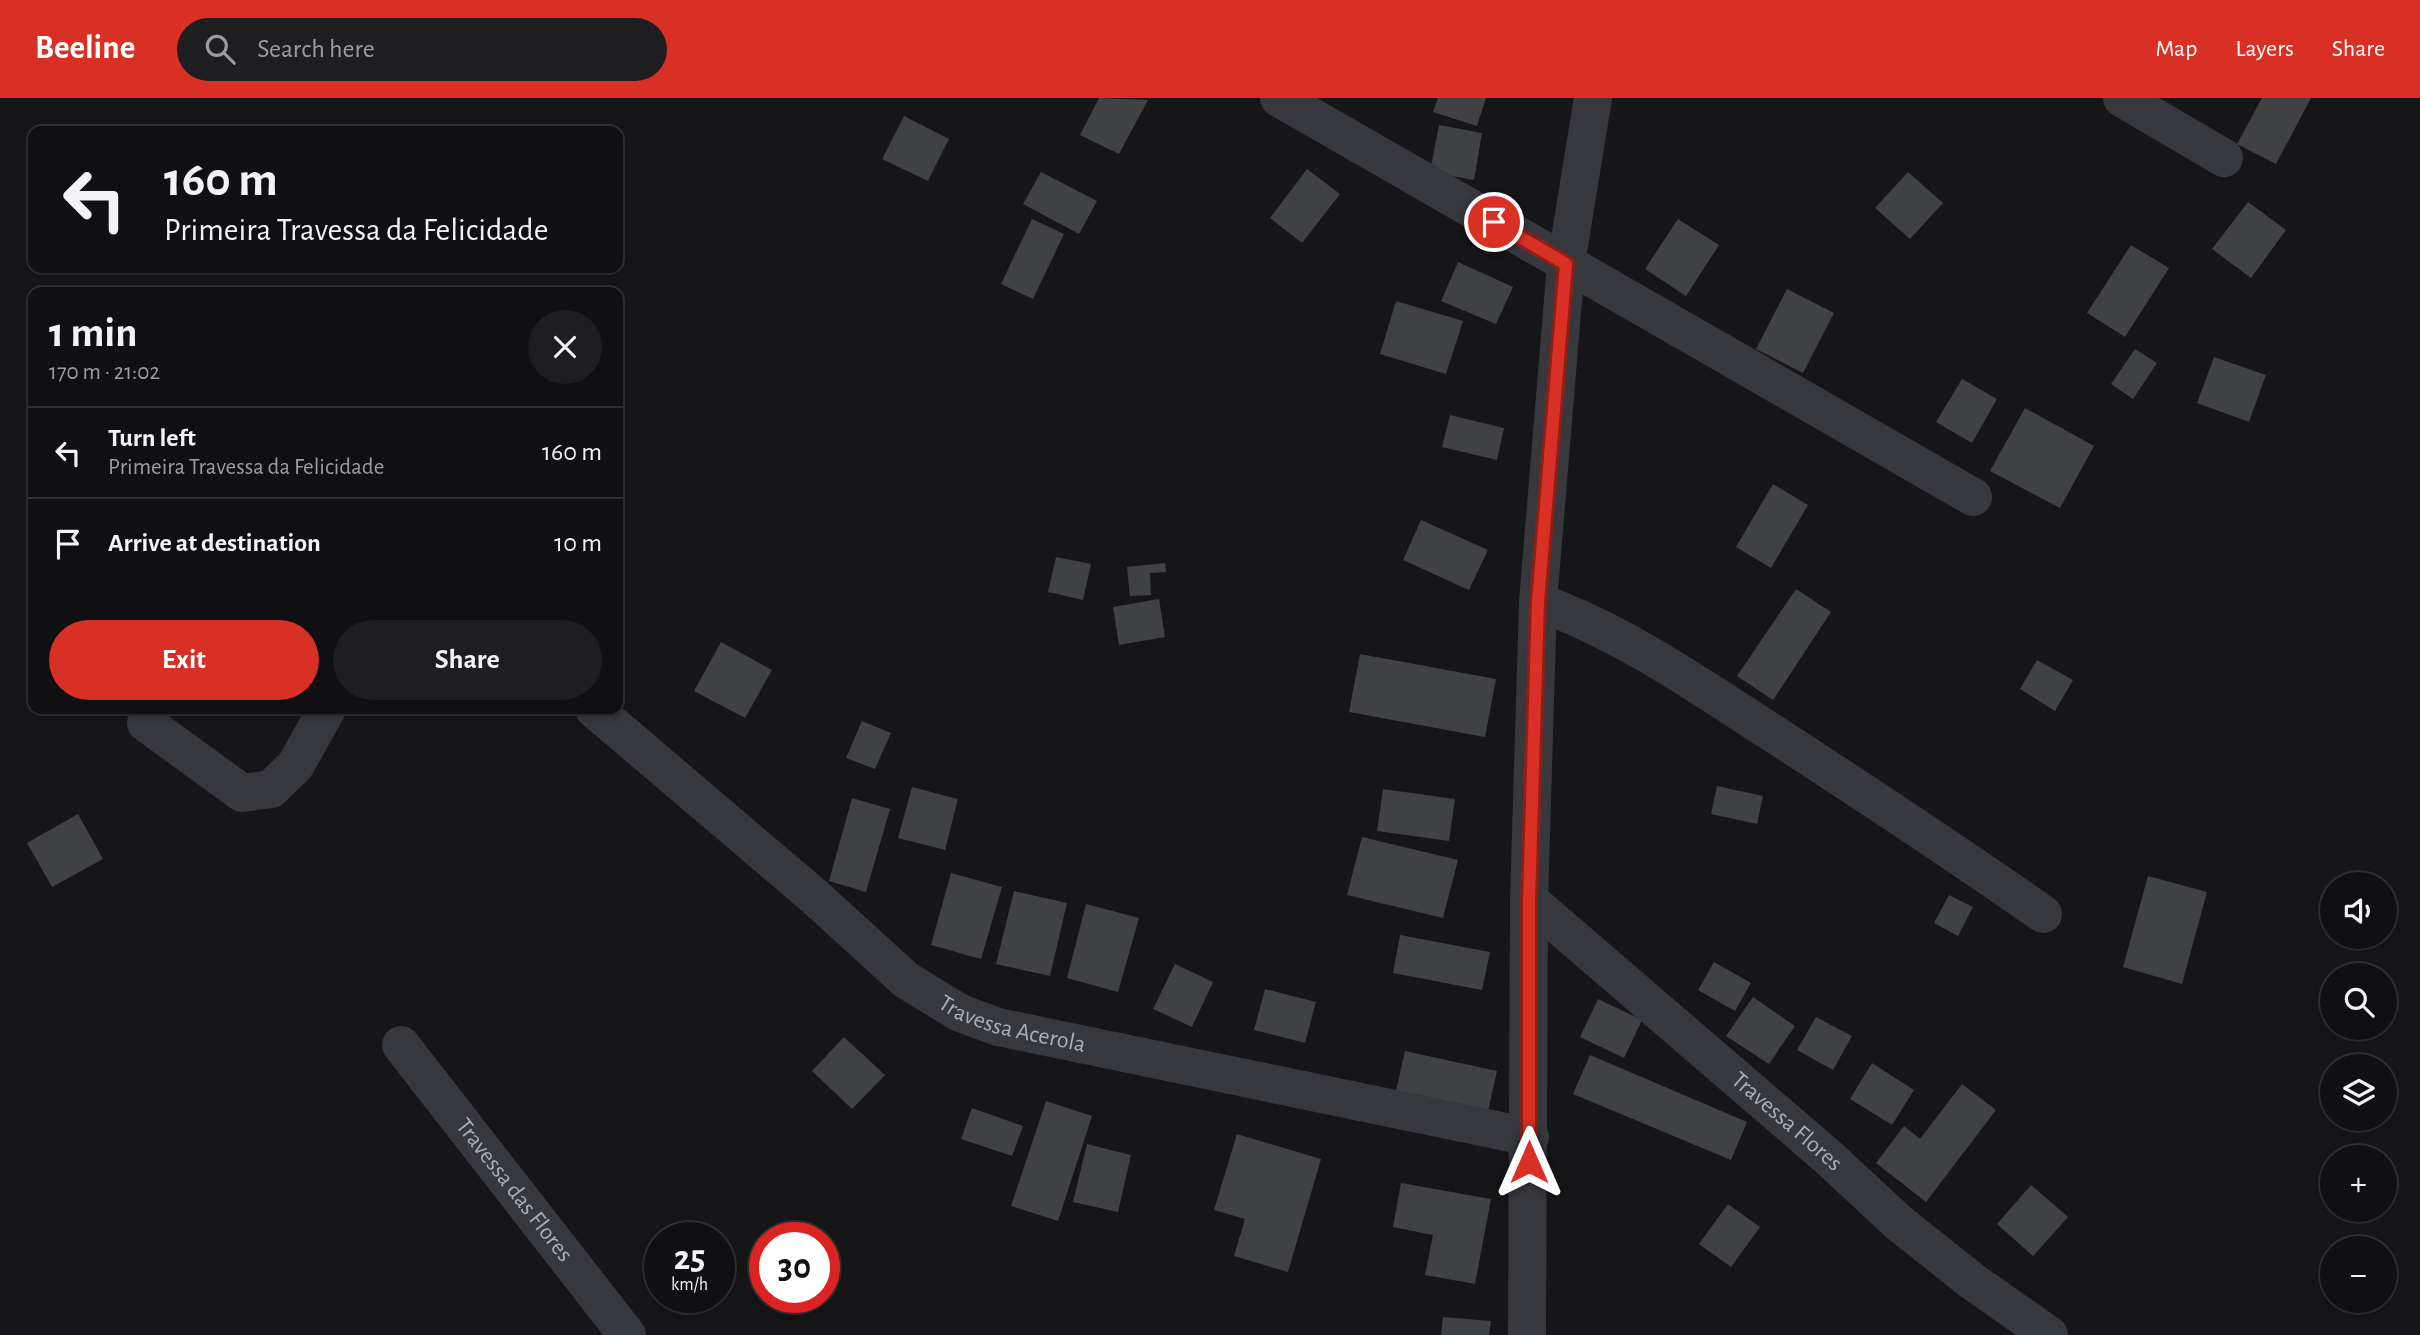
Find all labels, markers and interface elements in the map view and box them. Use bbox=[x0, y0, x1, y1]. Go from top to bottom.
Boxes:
search box bbox=[177, 18, 667, 81]
icon: search bbox=[201, 30, 239, 68]
text: Beeline bbox=[35, 32, 135, 65]
text: Search here bbox=[257, 36, 375, 62]
text: Map bbox=[2155, 37, 2197, 61]
text: Layers bbox=[2235, 37, 2294, 61]
text: Share bbox=[2332, 37, 2385, 61]
icon: left bbox=[49, 154, 140, 245]
text: 160 m bbox=[164, 156, 278, 205]
pin bbox=[1464, 192, 1524, 252]
icon: arrive bbox=[1475, 203, 1513, 241]
text: Primeira Travessa da Felicidade bbox=[164, 214, 549, 246]
button: close bbox=[528, 310, 602, 384]
text: 1 min bbox=[49, 312, 138, 354]
text: 170 m · 21:02 bbox=[49, 361, 160, 384]
text: Turn left bbox=[108, 425, 196, 451]
icon: left bbox=[49, 434, 87, 472]
text: 160 m bbox=[542, 439, 602, 465]
text: Primeira Travessa da Felicidade bbox=[108, 456, 384, 479]
icon: arrive bbox=[49, 525, 87, 563]
text: Arrive at destination bbox=[108, 530, 321, 556]
text: 10 m bbox=[554, 530, 602, 556]
button: Exit bbox=[49, 620, 319, 700]
button: Share bbox=[333, 620, 602, 700]
map controls bbox=[2320, 872, 2397, 1313]
button: sound bbox=[2320, 872, 2397, 949]
button: search bbox=[2320, 963, 2397, 1040]
street label: Travessa Acerola bbox=[934, 991, 1088, 1057]
button: layers bbox=[2320, 1054, 2397, 1131]
street label: Travessa Flores bbox=[1727, 1068, 1847, 1176]
street label: Travessa das Flores bbox=[451, 1114, 577, 1266]
position arrow bbox=[1492, 1125, 1566, 1199]
button: + bbox=[2320, 1145, 2397, 1222]
speed limit sign: 30 bbox=[749, 1222, 840, 1313]
button: − bbox=[2320, 1236, 2397, 1313]
text: 25 bbox=[674, 1241, 705, 1276]
text: km/h bbox=[671, 1276, 708, 1294]

